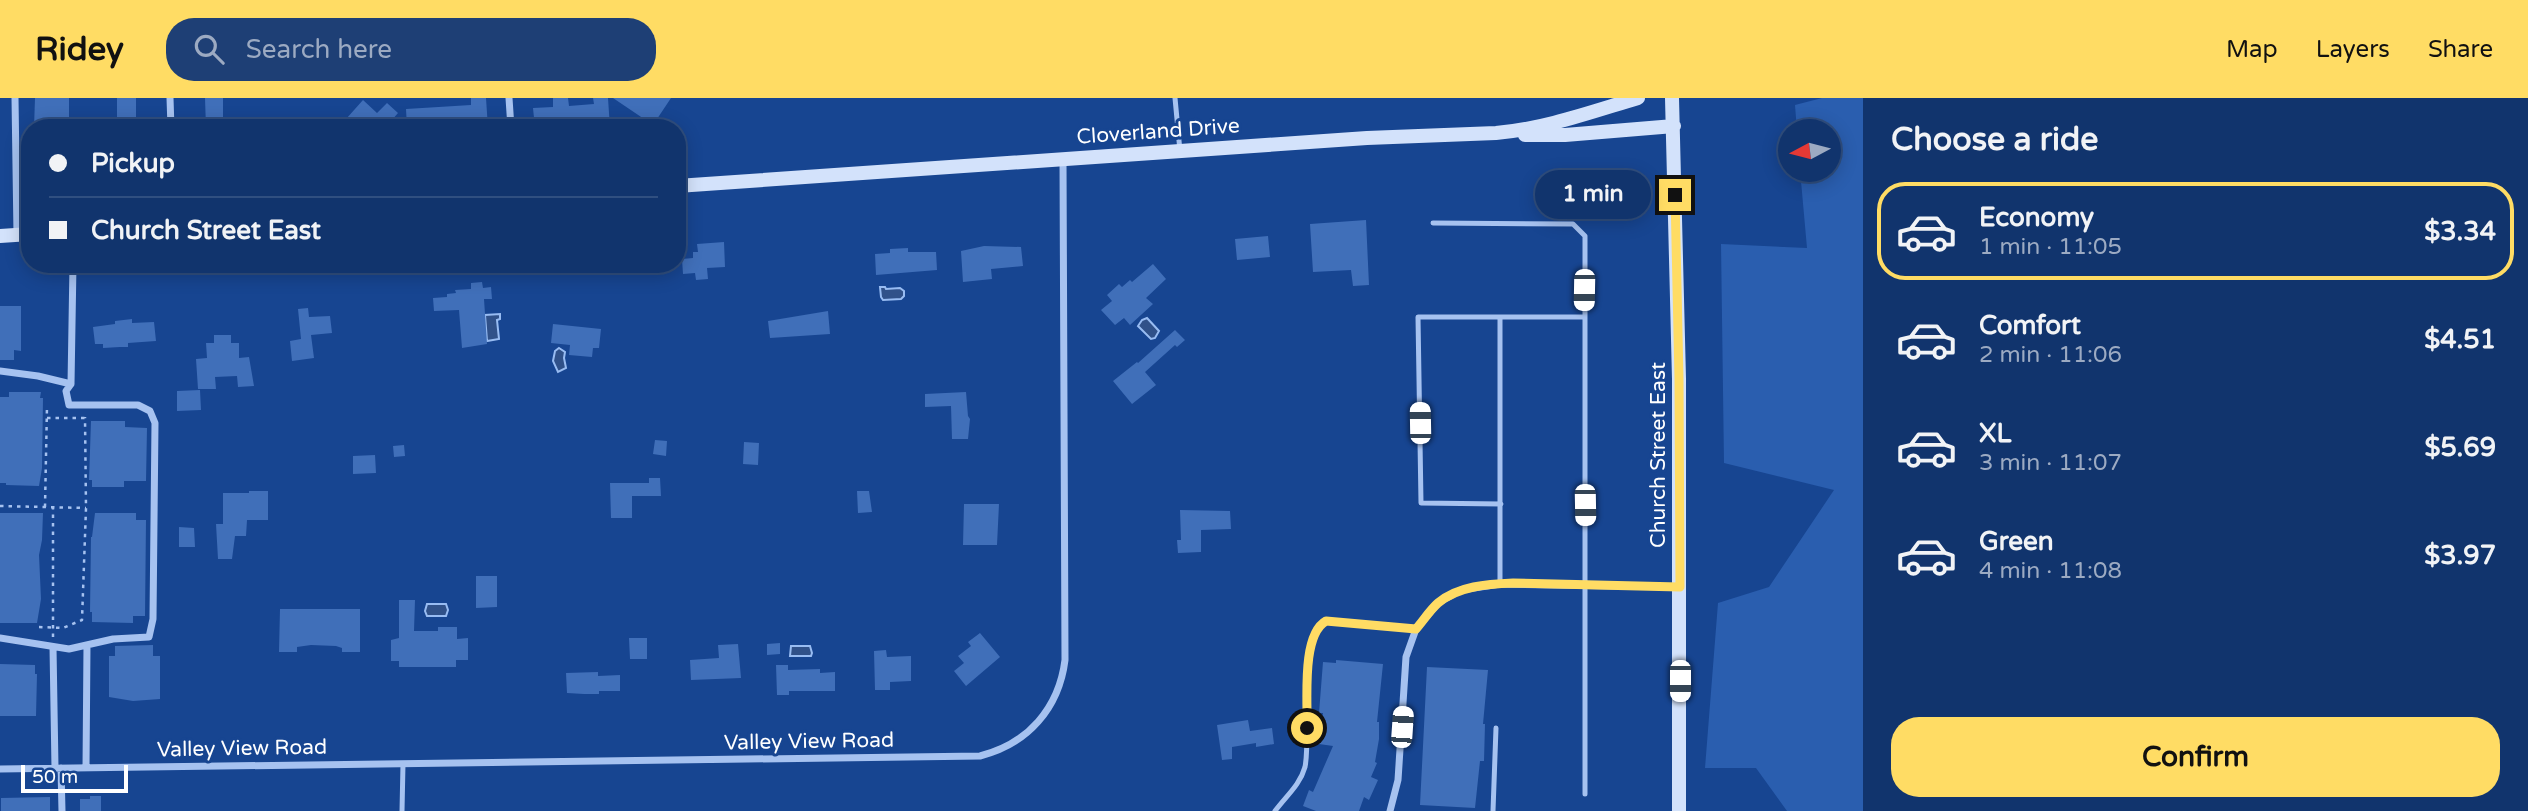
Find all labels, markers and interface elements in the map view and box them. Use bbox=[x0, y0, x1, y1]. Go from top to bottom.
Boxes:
search box bbox=[166, 18, 656, 81]
text: Ridey bbox=[35, 30, 124, 69]
icon: search bbox=[190, 30, 228, 68]
text: Search here bbox=[246, 34, 392, 65]
text: Map bbox=[2226, 35, 2278, 64]
text: Layers bbox=[2316, 35, 2390, 64]
text: Share bbox=[2428, 35, 2493, 64]
street label: Cloverland Drive bbox=[1076, 113, 1241, 150]
north arrow bbox=[1778, 119, 1841, 182]
map controls bbox=[1778, 119, 1841, 182]
text: Choose a ride bbox=[1891, 121, 2098, 159]
text: Pickup bbox=[91, 148, 175, 179]
callout: 1 min bbox=[1535, 170, 1650, 220]
route end bbox=[1659, 179, 1691, 211]
text: 1 min bbox=[1562, 180, 1624, 208]
icon: car bbox=[1895, 200, 1958, 263]
text: Economy bbox=[1979, 202, 2094, 233]
text: Church Street East bbox=[91, 215, 321, 246]
text: $3.34 bbox=[2424, 216, 2496, 247]
text: 1 min · 11:05 bbox=[1979, 233, 2122, 261]
car bbox=[1574, 269, 1595, 311]
icon: car bbox=[1895, 308, 1958, 371]
text: Comfort bbox=[1979, 310, 2081, 341]
text: $4.51 bbox=[2424, 324, 2496, 355]
text: 2 min · 11:06 bbox=[1979, 341, 2122, 369]
street label: Church Street East bbox=[1646, 362, 1671, 548]
car bbox=[1410, 402, 1431, 444]
icon: car bbox=[1895, 416, 1958, 479]
text: XL bbox=[1979, 418, 2011, 449]
text: $5.69 bbox=[2424, 432, 2496, 463]
text: 3 min · 11:07 bbox=[1979, 449, 2122, 477]
car bbox=[1575, 484, 1596, 526]
icon: car bbox=[1895, 524, 1958, 587]
text: Green bbox=[1979, 526, 2054, 557]
text: $3.97 bbox=[2424, 540, 2496, 571]
text: 4 min · 11:08 bbox=[1979, 557, 2122, 585]
car bbox=[1670, 660, 1691, 702]
car bbox=[1391, 705, 1414, 749]
route start bbox=[1291, 712, 1323, 744]
button: Confirm bbox=[1891, 717, 2500, 797]
street label: Valley View Road bbox=[724, 728, 894, 755]
street label: Valley View Road bbox=[157, 735, 327, 762]
scale bar bbox=[21, 762, 128, 794]
text: 50 m bbox=[32, 766, 78, 788]

